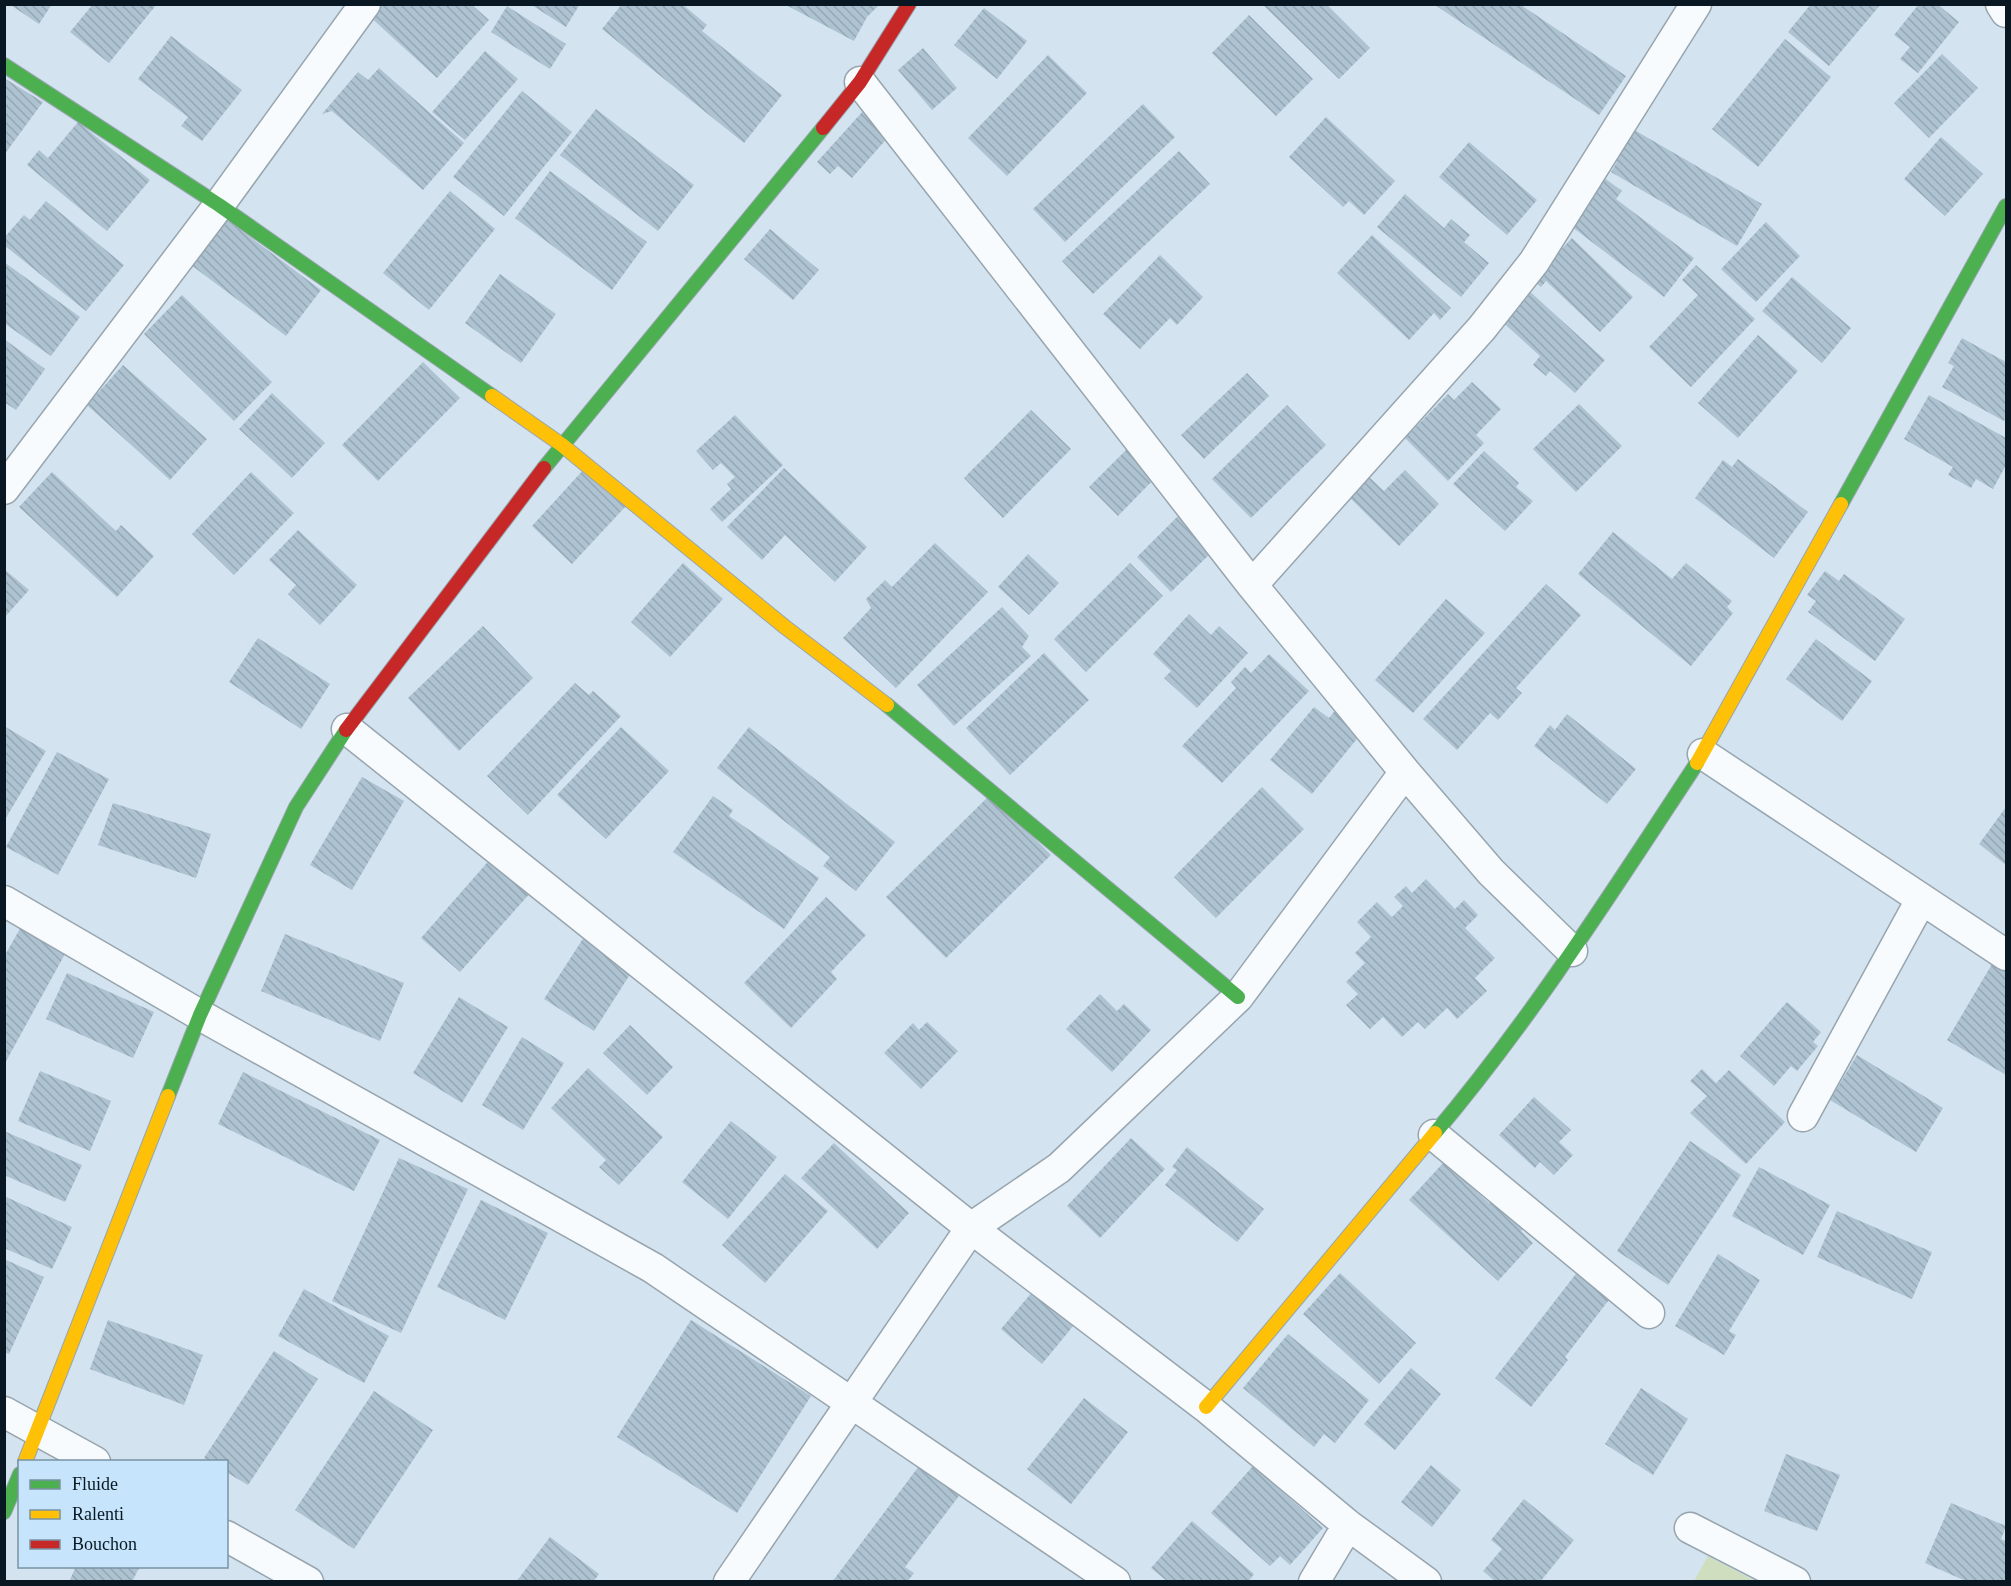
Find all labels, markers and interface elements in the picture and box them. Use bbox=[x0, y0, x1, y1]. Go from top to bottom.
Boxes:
legend bbox=[18, 1460, 228, 1568]
text: Fluide bbox=[72, 1474, 118, 1494]
text: Ralenti bbox=[72, 1504, 124, 1524]
text: Bouchon bbox=[72, 1534, 137, 1554]

